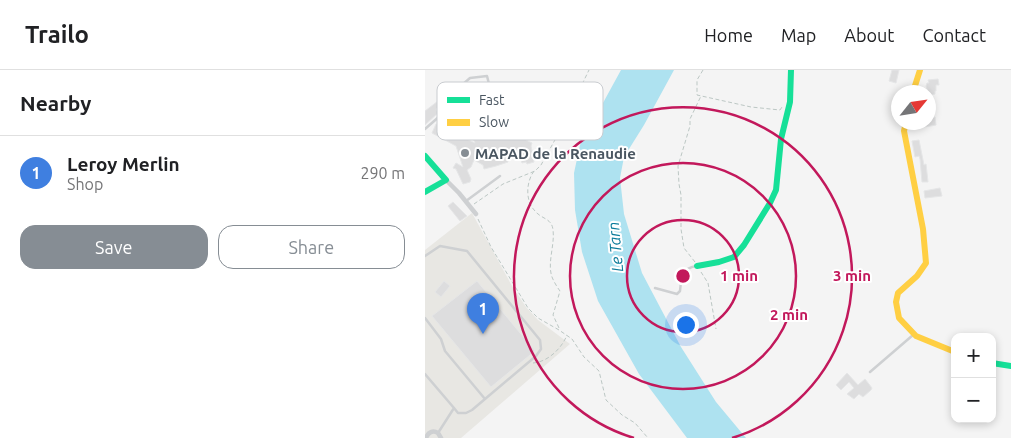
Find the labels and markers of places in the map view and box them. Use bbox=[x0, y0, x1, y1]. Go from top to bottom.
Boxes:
place label: MAPAD de la Renaudie bbox=[475, 145, 636, 162]
marker: MAPAD de la Renaudie bbox=[459, 147, 471, 159]
centre of rings bbox=[674, 267, 692, 285]
pin: 1 bbox=[467, 293, 499, 334]

